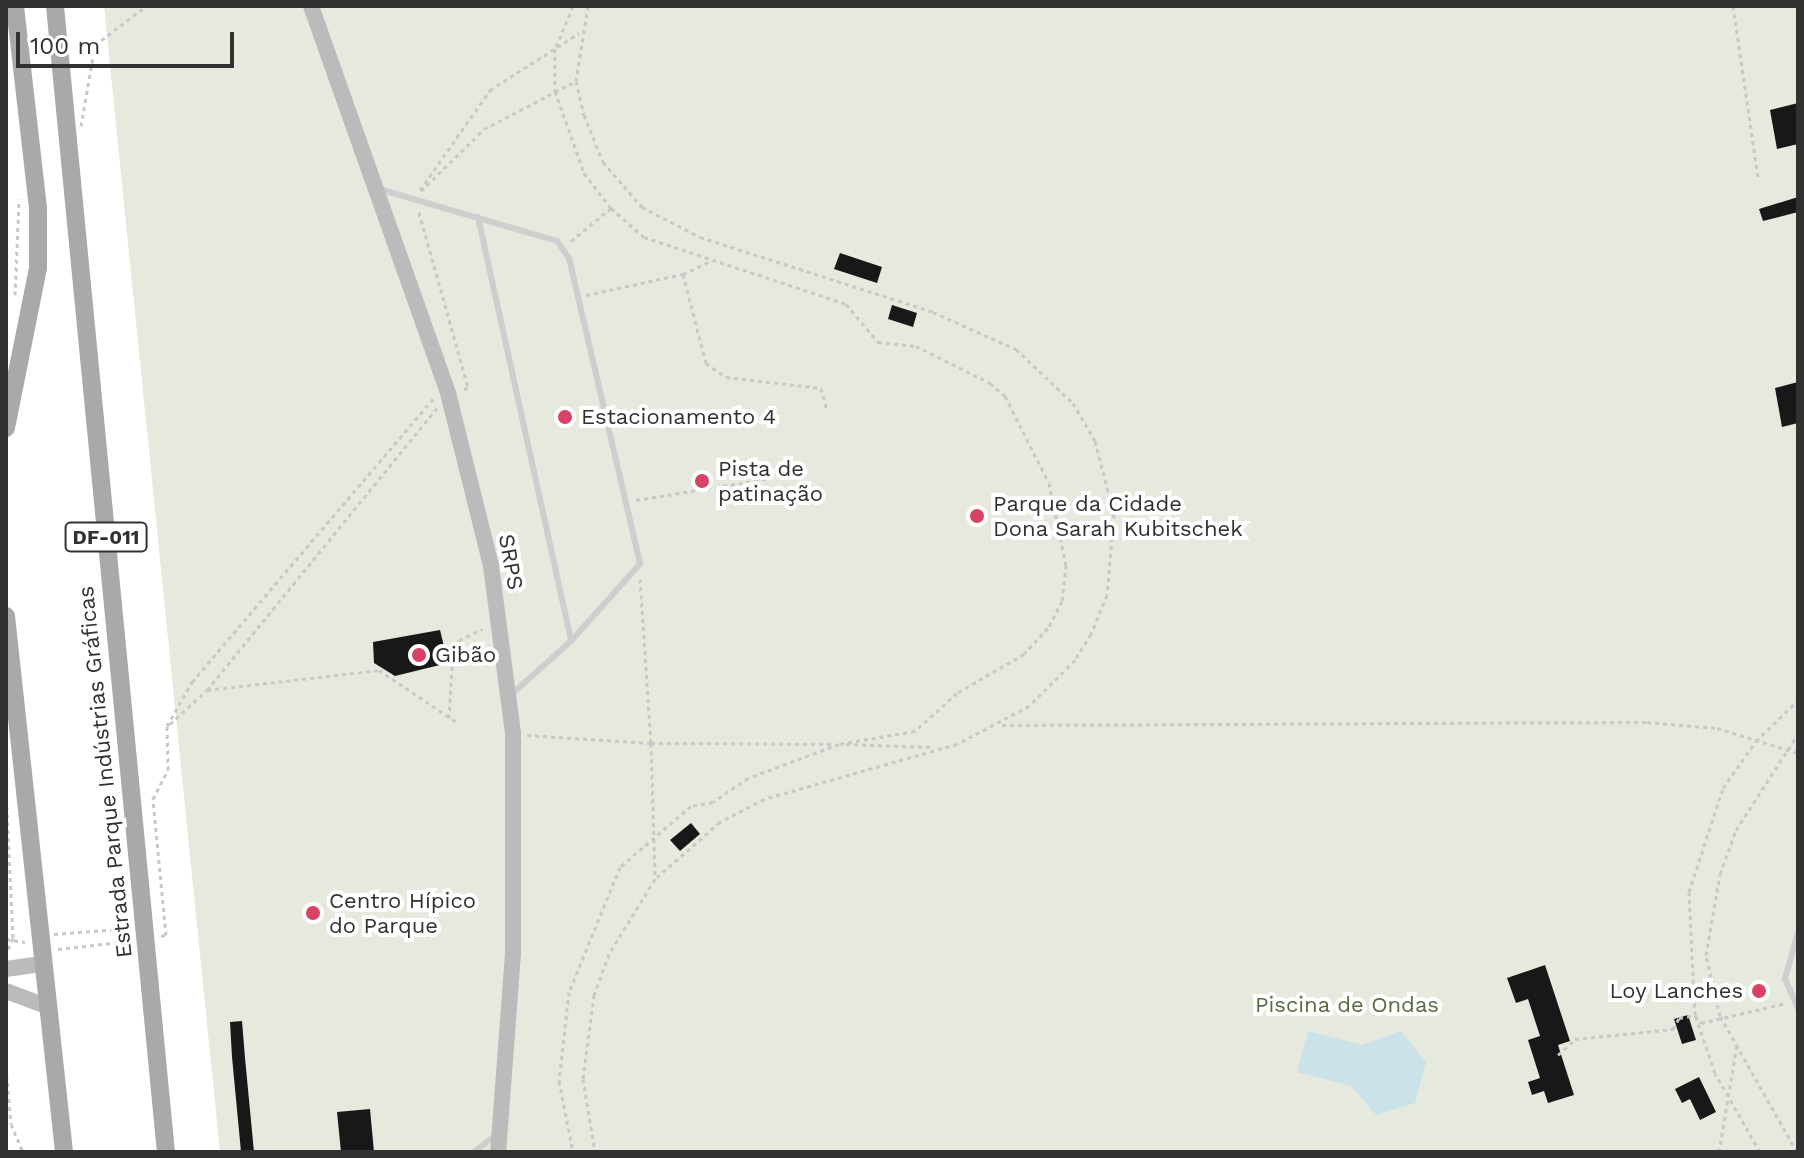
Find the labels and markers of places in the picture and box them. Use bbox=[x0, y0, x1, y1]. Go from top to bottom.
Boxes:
place label: Estacionamento 4 bbox=[581, 404, 776, 430]
marker: Estacionamento 4 bbox=[556, 408, 574, 426]
place label: Pista de patinação bbox=[718, 455, 823, 506]
marker: Pista de patinação bbox=[693, 472, 711, 490]
place label: Parque da Cidade Dona Sarah Kubitschek bbox=[993, 490, 1243, 542]
marker: Parque da Cidade Dona Sarah Kubitschek bbox=[968, 507, 986, 525]
place label: Gibão bbox=[435, 642, 496, 668]
marker: Gibão bbox=[410, 646, 428, 664]
place label: Centro Hípico do Parque bbox=[329, 887, 476, 938]
marker: Centro Hípico do Parque bbox=[304, 904, 322, 922]
place label: Loy Lanches bbox=[1609, 978, 1743, 1004]
marker: Loy Lanches bbox=[1750, 982, 1768, 1000]

